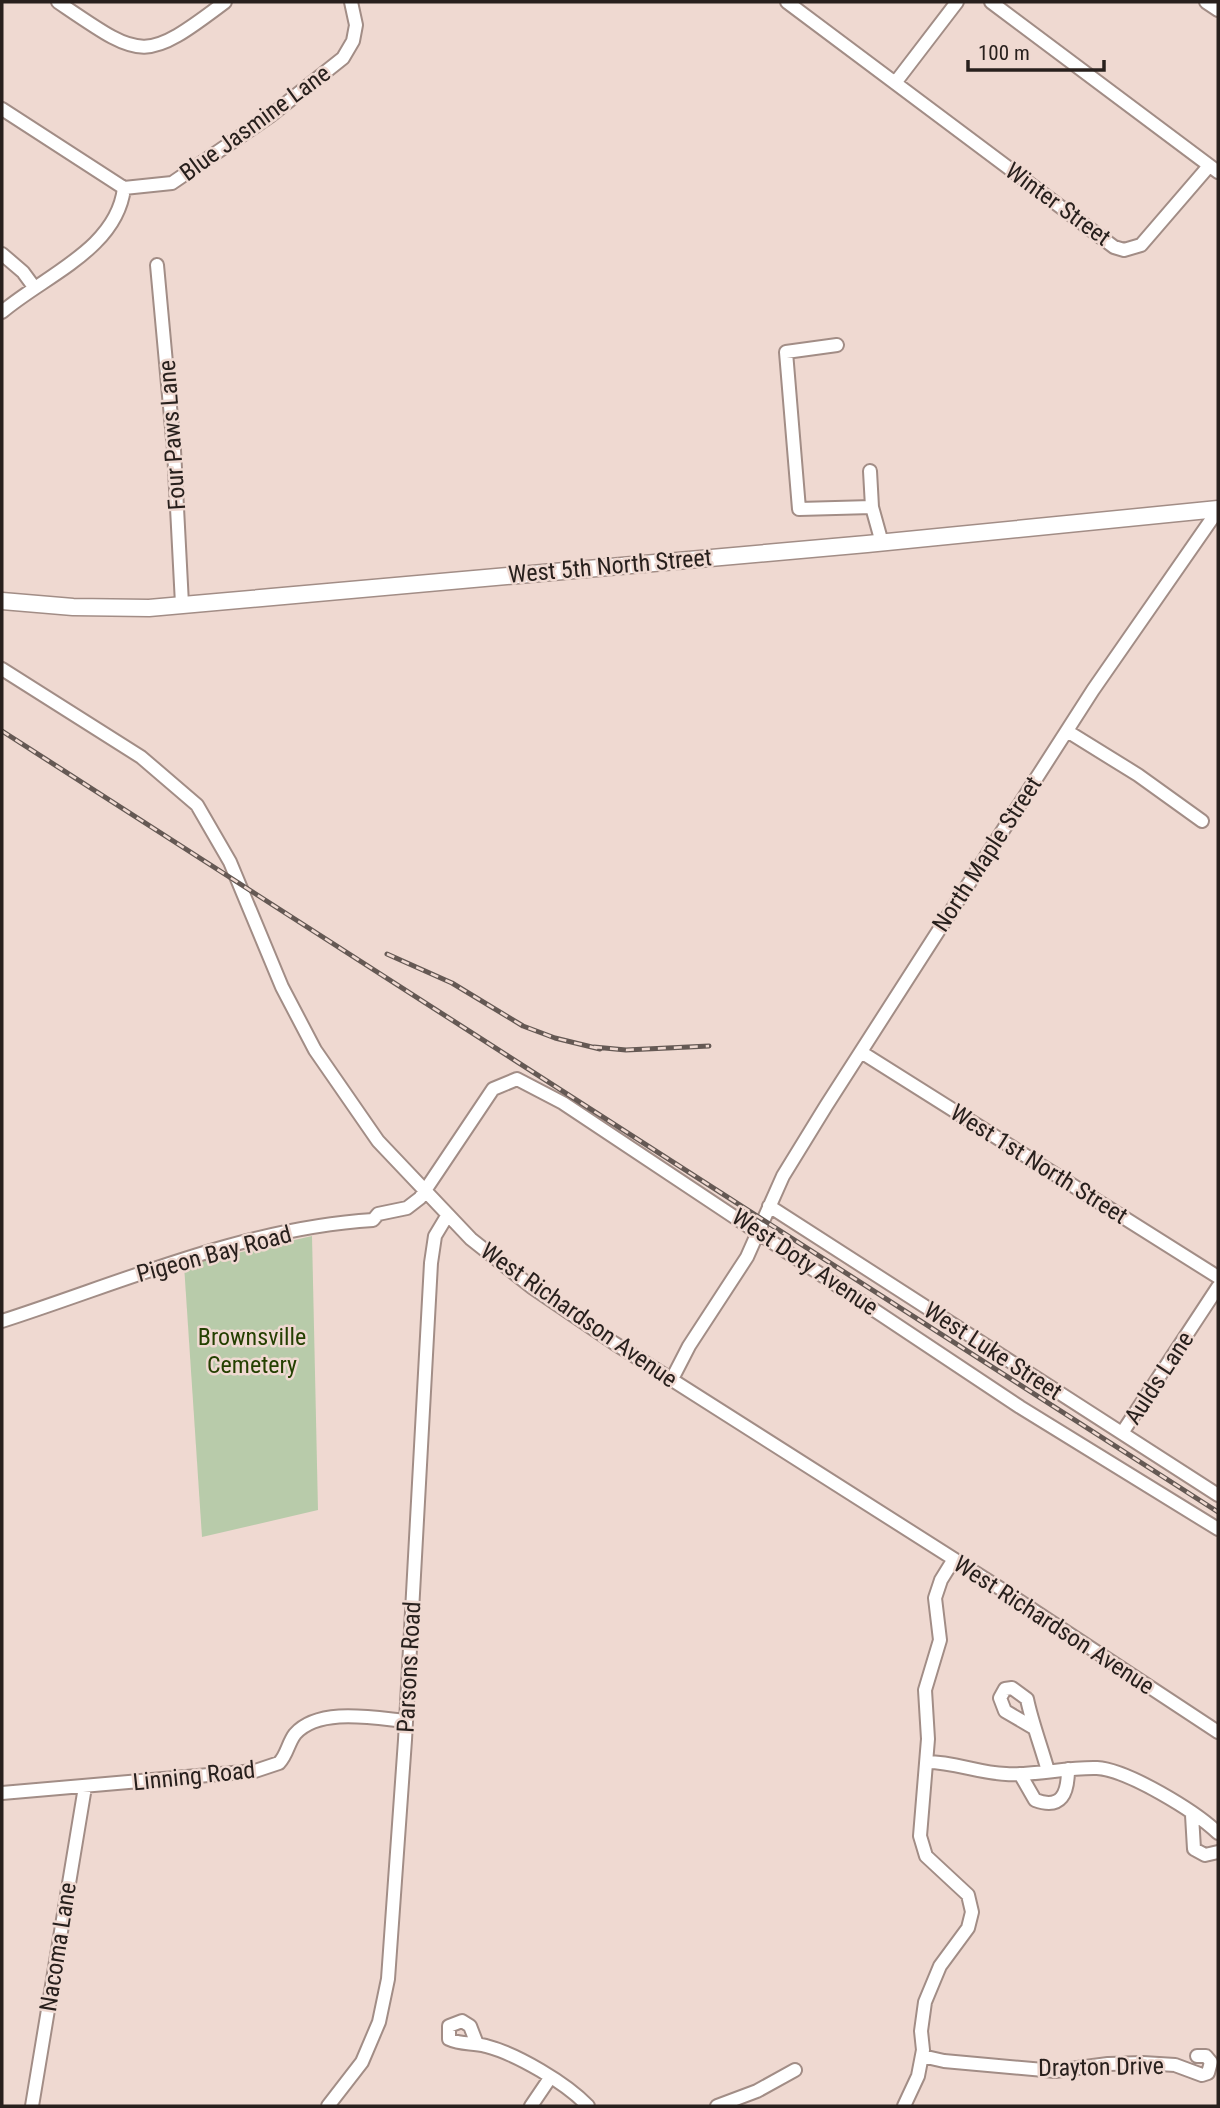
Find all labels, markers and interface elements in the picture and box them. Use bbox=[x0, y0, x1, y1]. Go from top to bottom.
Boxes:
scale bar bbox=[968, 28, 1104, 72]
text: 100 m bbox=[978, 41, 1030, 65]
street label: Blue Jasmine Lane bbox=[174, 59, 336, 187]
street label: Winter Street bbox=[1000, 157, 1116, 251]
street label: Four Paws Lane bbox=[153, 359, 191, 511]
street label: West 5th North Street bbox=[507, 543, 713, 589]
street label: North Maple Street bbox=[927, 771, 1047, 937]
street label: West 1st North Street bbox=[945, 1098, 1133, 1230]
street label: West Doty Avenue bbox=[727, 1203, 883, 1321]
street label: Pigeon Bay Road bbox=[133, 1220, 295, 1288]
street label: West Richardson Avenue bbox=[475, 1237, 683, 1393]
street label: West Luke Street bbox=[919, 1296, 1067, 1406]
park label: Brownsville Cemetery bbox=[198, 1323, 306, 1379]
street label: Aulds Lane bbox=[1119, 1326, 1199, 1430]
street label: West Richardson Avenue bbox=[949, 1550, 1159, 1700]
street label: Parsons Road bbox=[392, 1601, 426, 1733]
street label: Linning Road bbox=[131, 1756, 257, 1796]
street label: Nacoma Lane bbox=[34, 1880, 82, 2014]
street label: Drayton Drive bbox=[1038, 2052, 1164, 2082]

